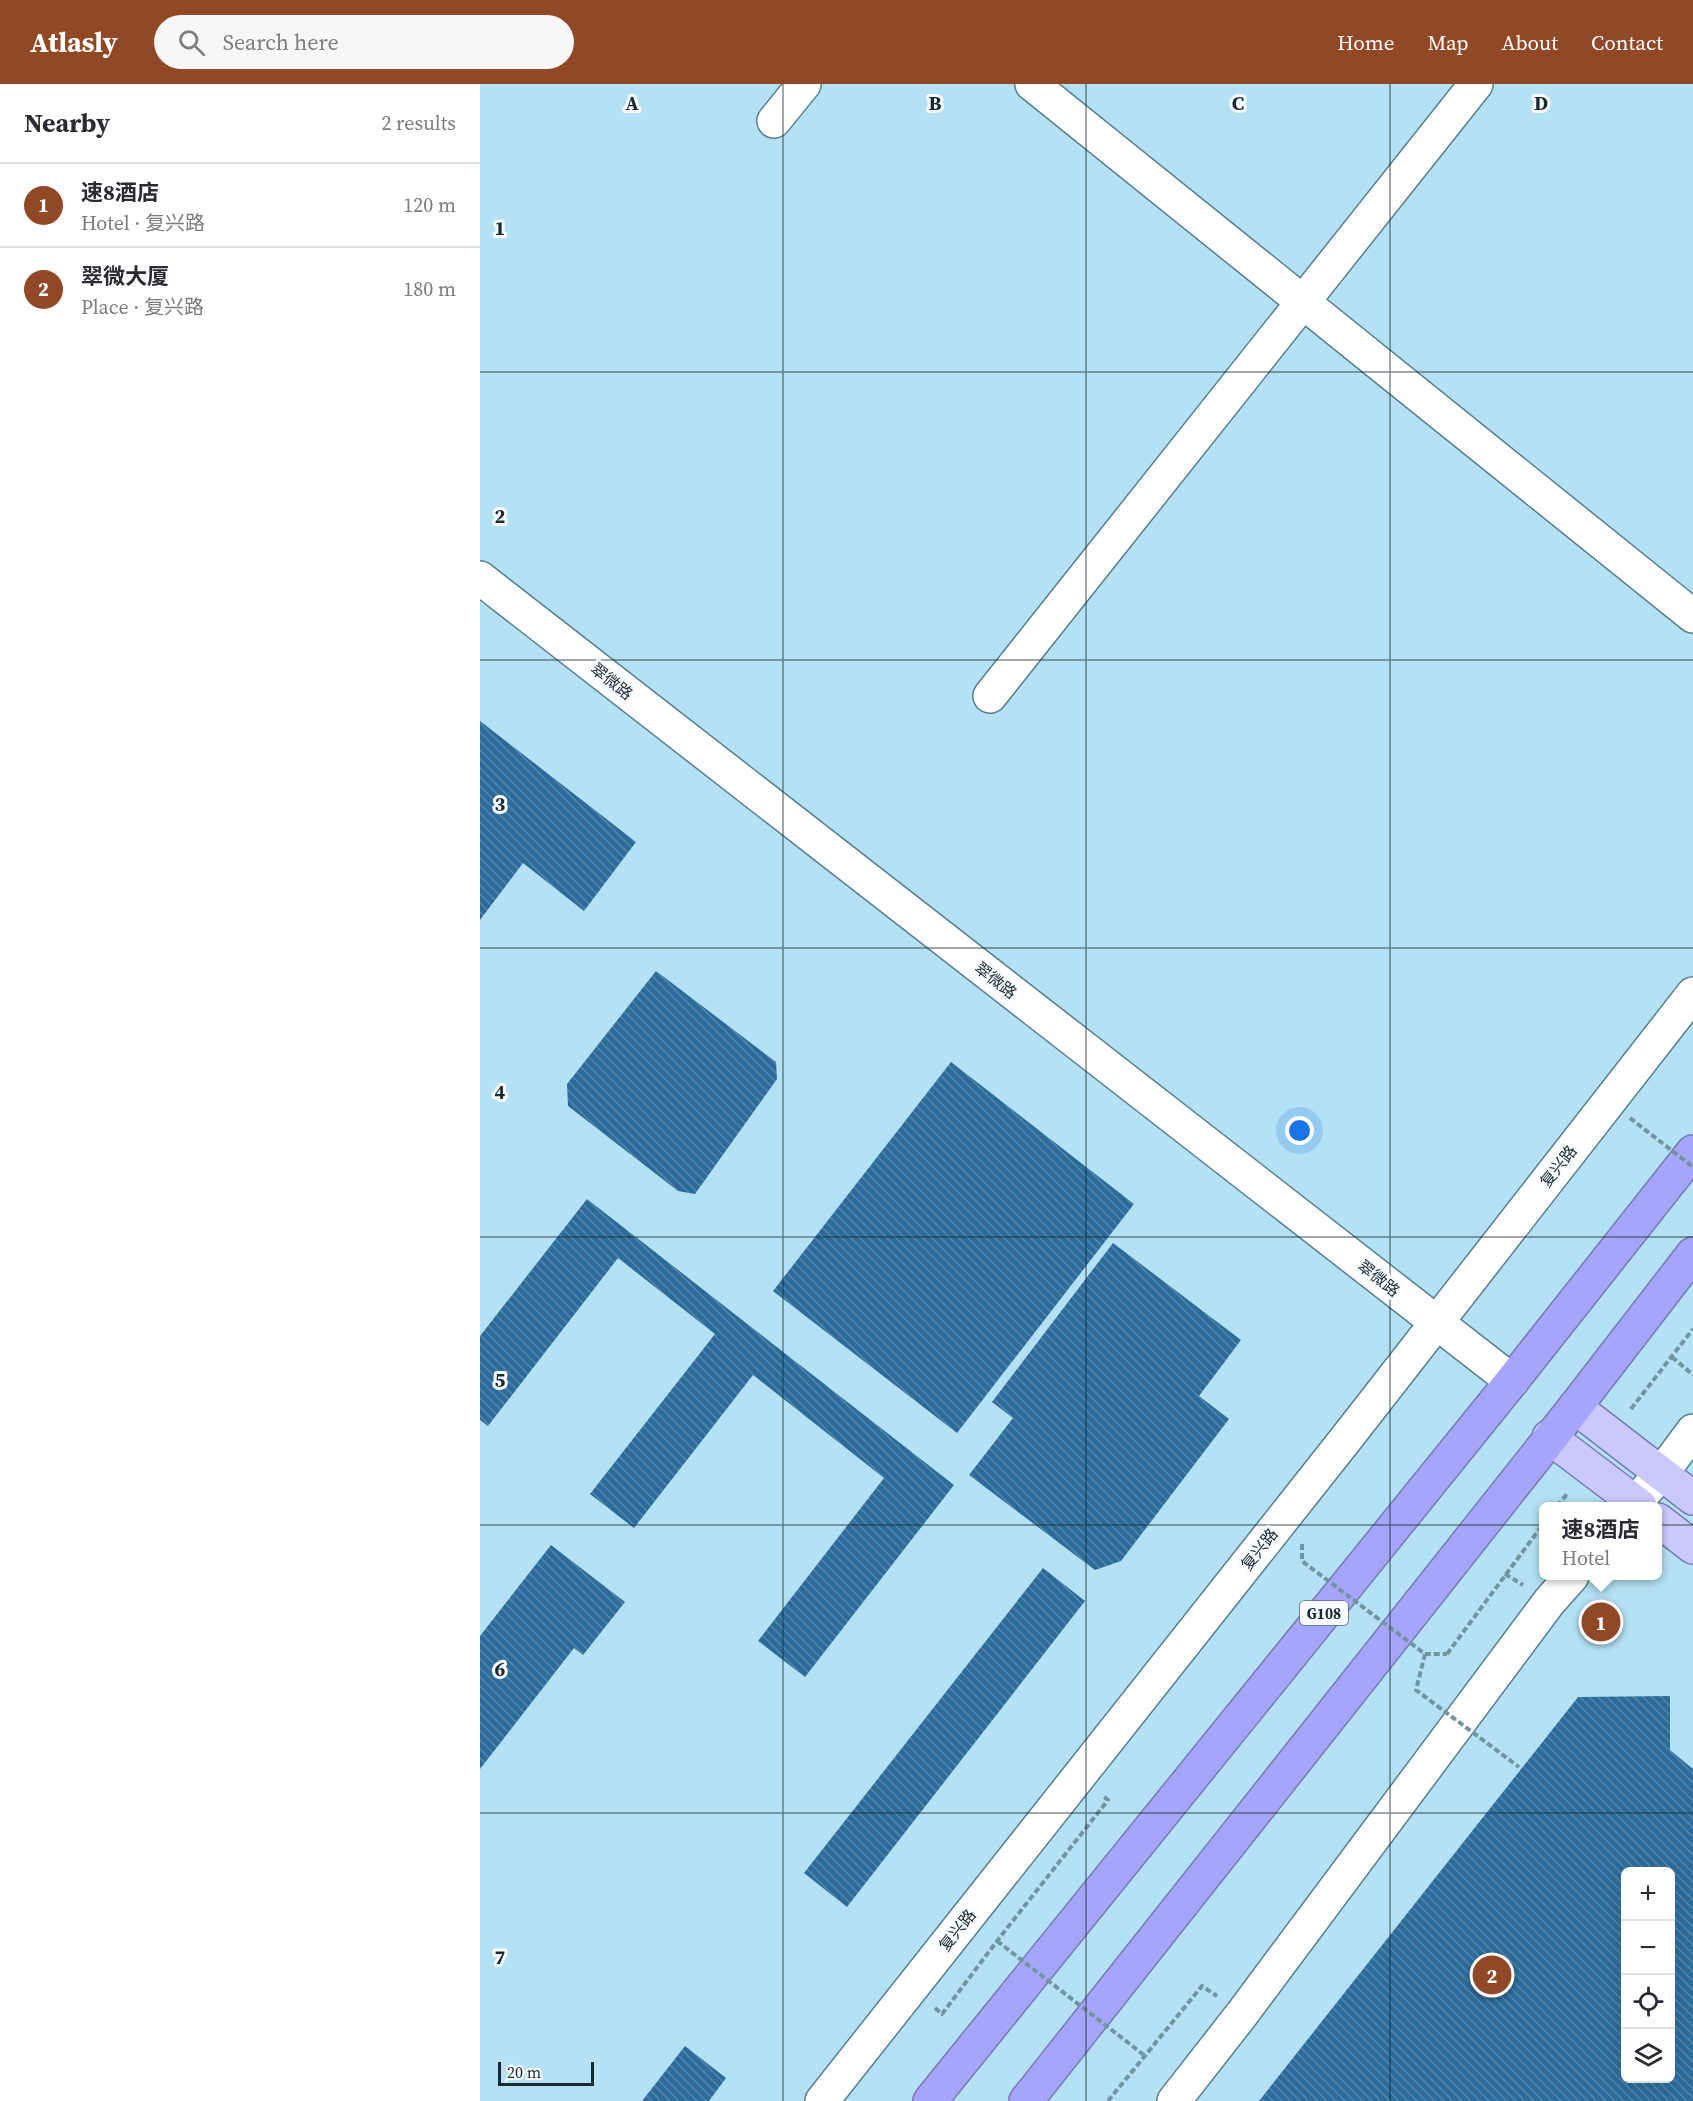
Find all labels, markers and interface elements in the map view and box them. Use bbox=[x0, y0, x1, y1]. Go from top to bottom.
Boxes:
search box bbox=[154, 15, 574, 69]
text: Atlasly bbox=[30, 23, 118, 61]
icon: search bbox=[175, 26, 208, 59]
text: Search here bbox=[223, 27, 339, 57]
text: Home bbox=[1337, 28, 1395, 57]
text: Map bbox=[1428, 28, 1469, 57]
text: About bbox=[1502, 28, 1558, 57]
text: Contact bbox=[1591, 28, 1663, 57]
text: A bbox=[625, 89, 639, 117]
text: B bbox=[928, 89, 942, 117]
text: C bbox=[1232, 89, 1244, 117]
text: D bbox=[1534, 89, 1548, 117]
text: Nearby bbox=[24, 105, 110, 141]
text: 2 results bbox=[381, 109, 456, 137]
text: 速8酒店 bbox=[81, 177, 159, 207]
text: 1 bbox=[38, 191, 49, 219]
text: 120 m bbox=[403, 191, 456, 219]
text: Hotel · 复兴路 bbox=[81, 209, 205, 237]
text: 1 bbox=[495, 214, 505, 242]
text: 翠微大厦 bbox=[81, 261, 169, 291]
text: 2 bbox=[38, 275, 49, 303]
text: 180 m bbox=[403, 275, 456, 303]
text: Place · 复兴路 bbox=[81, 293, 204, 321]
text: 2 bbox=[495, 502, 506, 530]
street label: 翠微路 bbox=[586, 658, 638, 704]
text: 3 bbox=[495, 790, 506, 818]
street label: 翠微路 bbox=[970, 957, 1022, 1003]
text: 4 bbox=[495, 1078, 506, 1106]
your location bbox=[1285, 1116, 1314, 1145]
street label: 复兴路 bbox=[1535, 1140, 1581, 1192]
street label: 翠微路 bbox=[1353, 1255, 1405, 1301]
text: 5 bbox=[495, 1366, 506, 1394]
popup bbox=[1539, 1502, 1662, 1580]
text: 速8酒店 bbox=[1562, 1514, 1639, 1544]
street label: 复兴路 bbox=[1236, 1523, 1282, 1575]
text: Hotel bbox=[1562, 1544, 1610, 1572]
pin: 1 bbox=[1582, 1600, 1620, 1644]
road number: G108 bbox=[1300, 1601, 1348, 1625]
text: 6 bbox=[495, 1655, 506, 1683]
map controls bbox=[1621, 1867, 1675, 2083]
button: + bbox=[1621, 1867, 1675, 1921]
street label: 复兴路 bbox=[934, 1904, 980, 1956]
button: − bbox=[1621, 1921, 1675, 1975]
text: 7 bbox=[495, 1943, 506, 1971]
pin: 2 bbox=[1472, 1952, 1512, 1998]
button: locate bbox=[1621, 1975, 1675, 2029]
button: layers bbox=[1621, 2029, 1675, 2083]
scale bar bbox=[498, 2059, 594, 2086]
text: 20 m bbox=[507, 2061, 541, 2083]

